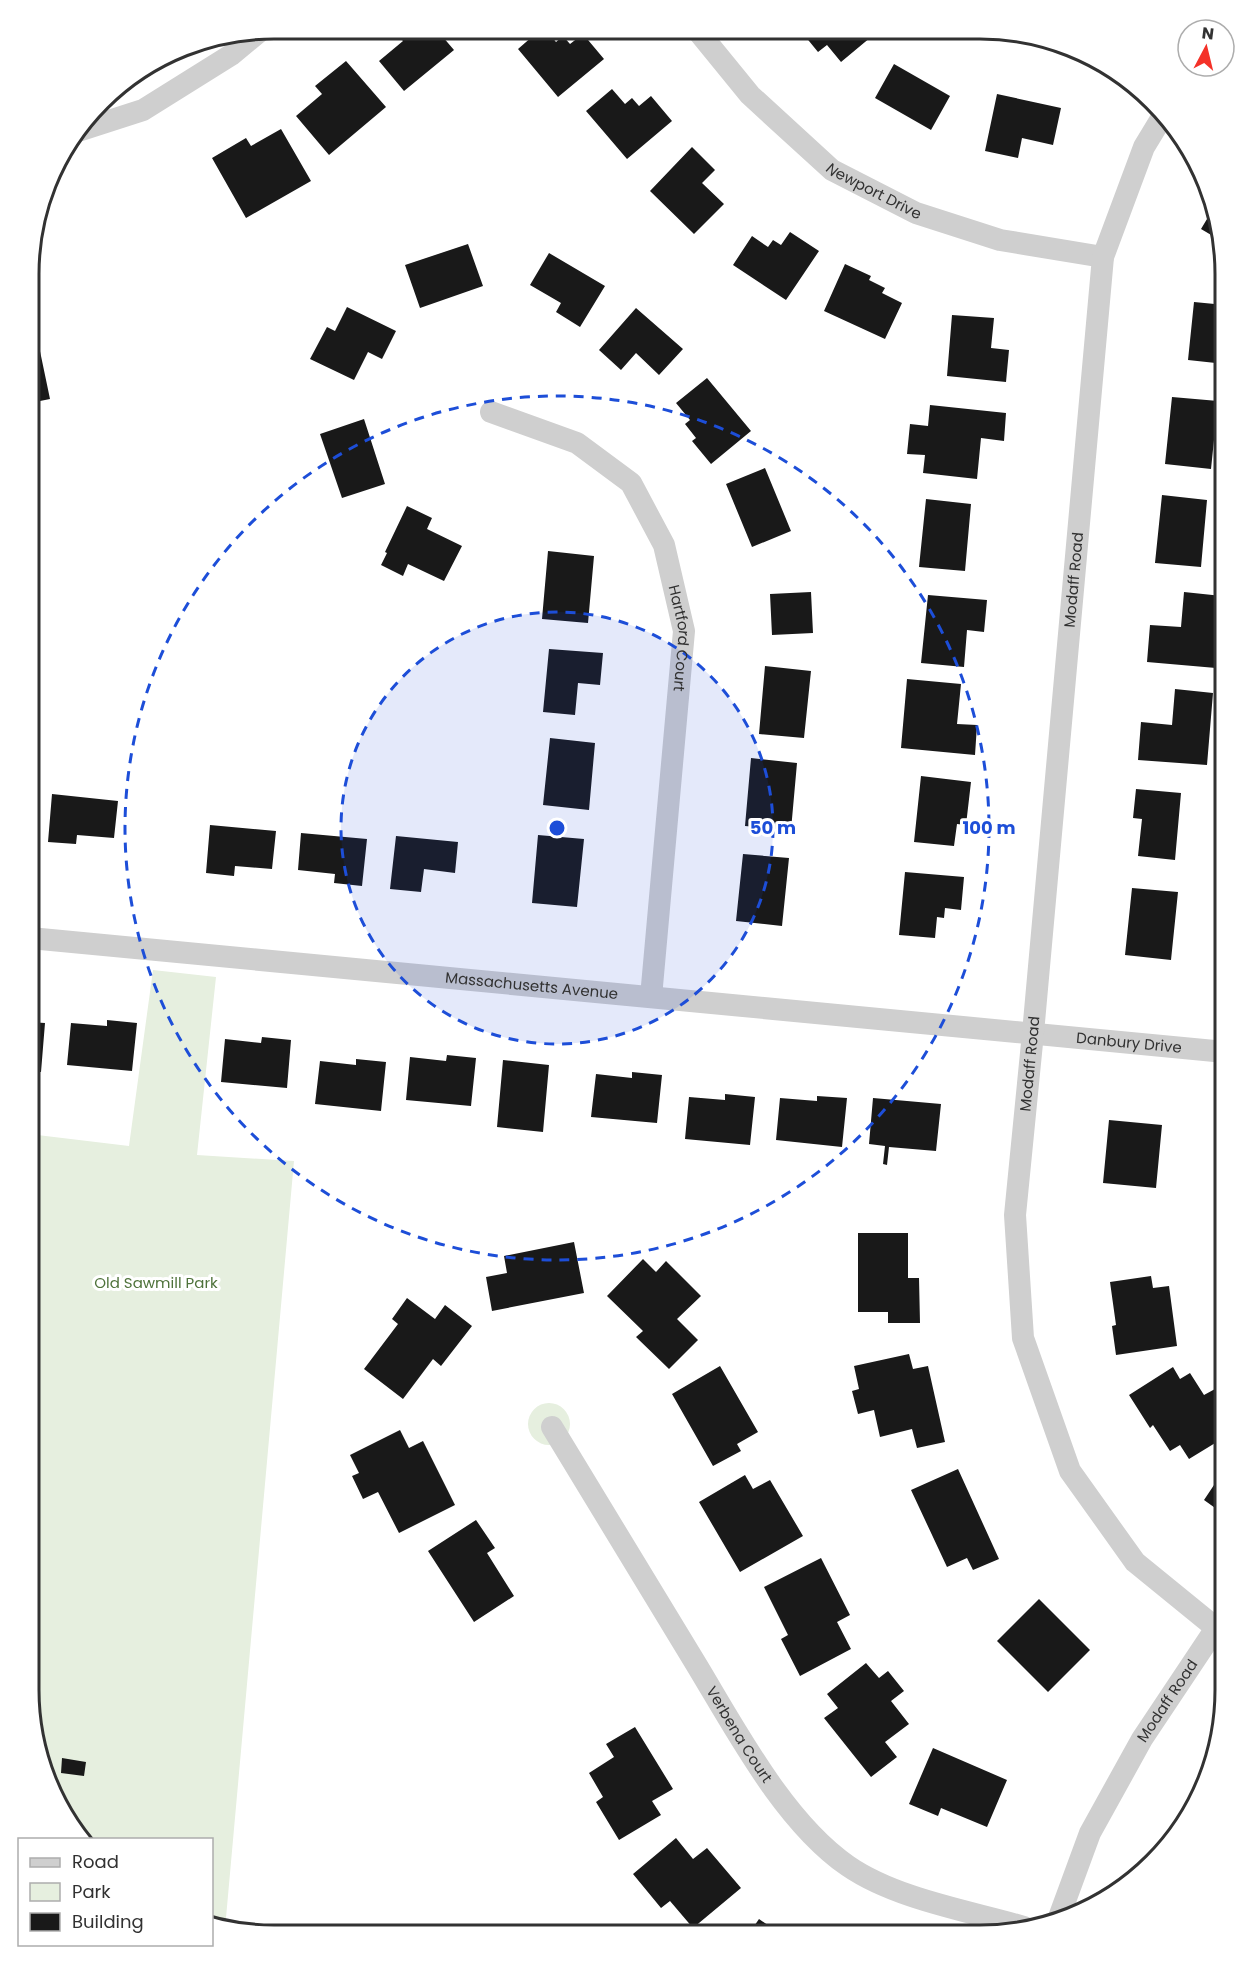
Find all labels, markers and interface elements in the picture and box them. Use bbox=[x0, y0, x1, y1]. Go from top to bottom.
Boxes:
north arrow bbox=[1176, 18, 1236, 78]
text: N bbox=[1200, 21, 1215, 46]
street label: Newport Drive bbox=[821, 158, 924, 224]
street label: Modaff Road bbox=[1059, 531, 1088, 628]
street label: Hartford Court bbox=[664, 583, 695, 693]
text: 50 m bbox=[750, 815, 796, 840]
text: 100 m bbox=[962, 815, 1016, 840]
centre of rings bbox=[547, 818, 567, 838]
street label: Massachusetts Avenue bbox=[444, 967, 619, 1004]
street label: Modaff Road bbox=[1014, 1015, 1044, 1113]
street label: Danbury Drive bbox=[1075, 1027, 1183, 1058]
park label: Old Sawmill Park bbox=[94, 1272, 218, 1293]
street label: Modaff Road bbox=[1132, 1655, 1202, 1746]
street label: Verbena Court bbox=[701, 1682, 777, 1787]
legend bbox=[18, 1838, 213, 1946]
text: Road bbox=[72, 1849, 119, 1874]
text: Park bbox=[72, 1879, 111, 1904]
text: Building bbox=[72, 1909, 144, 1934]

